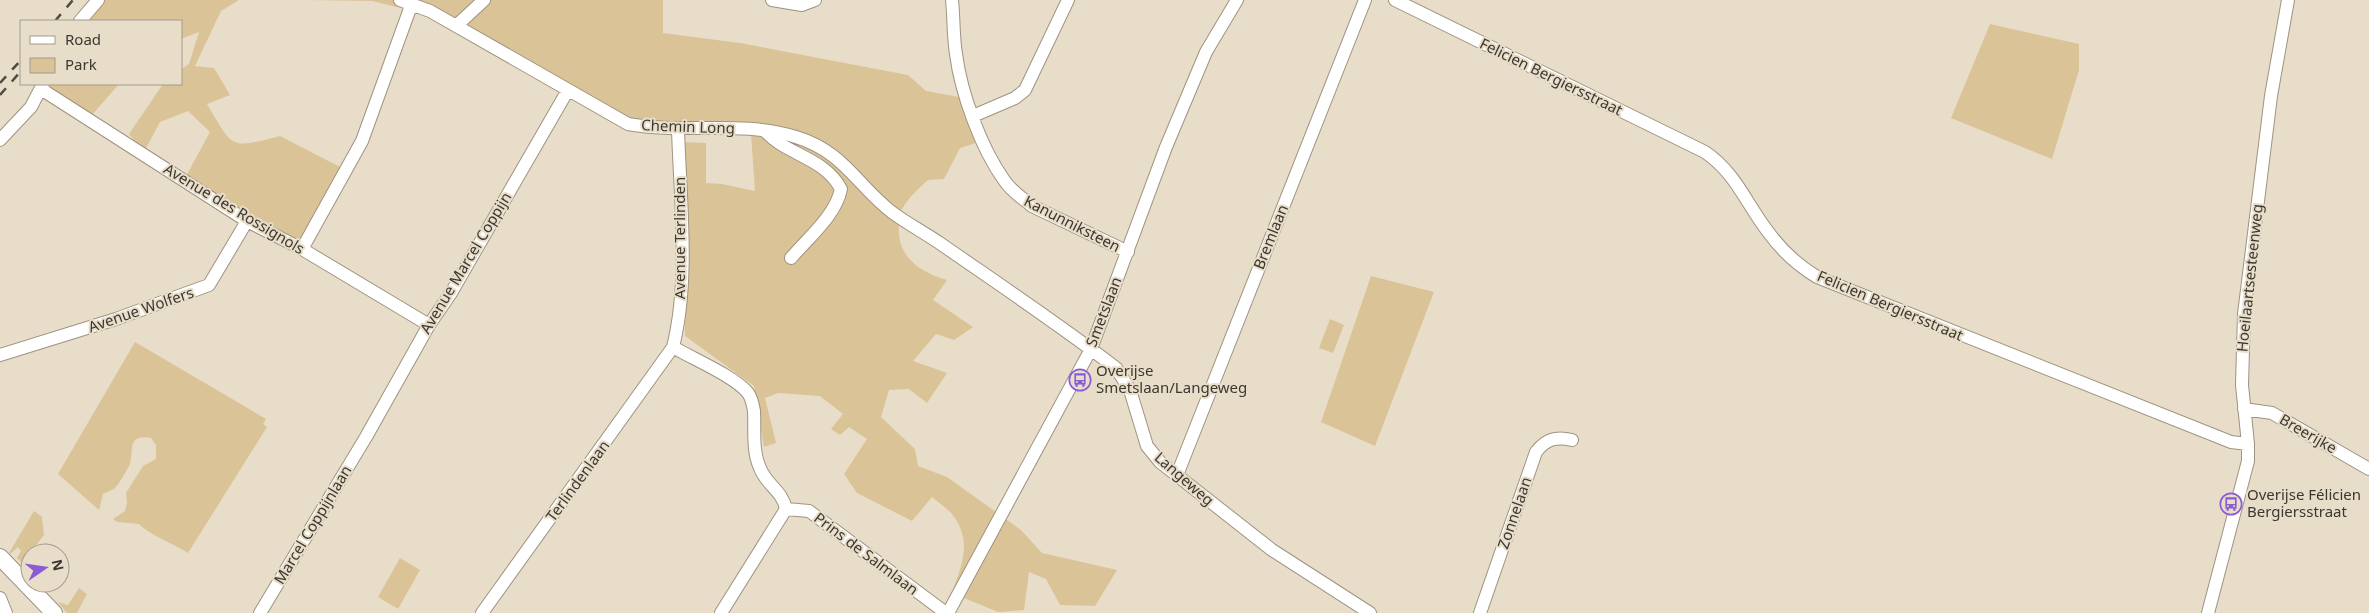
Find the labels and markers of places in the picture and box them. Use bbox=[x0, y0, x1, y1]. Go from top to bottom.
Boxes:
place label: Overijse Smetslaan/Langeweg bbox=[1096, 360, 1247, 397]
bus stop icon: Overijse Smetslaan/Langeweg bbox=[1068, 368, 1092, 392]
place label: Overijse Félicien Bergiersstraat bbox=[2247, 484, 2361, 521]
bus stop icon: Overijse Félicien Bergiersstraat bbox=[2219, 492, 2243, 516]

